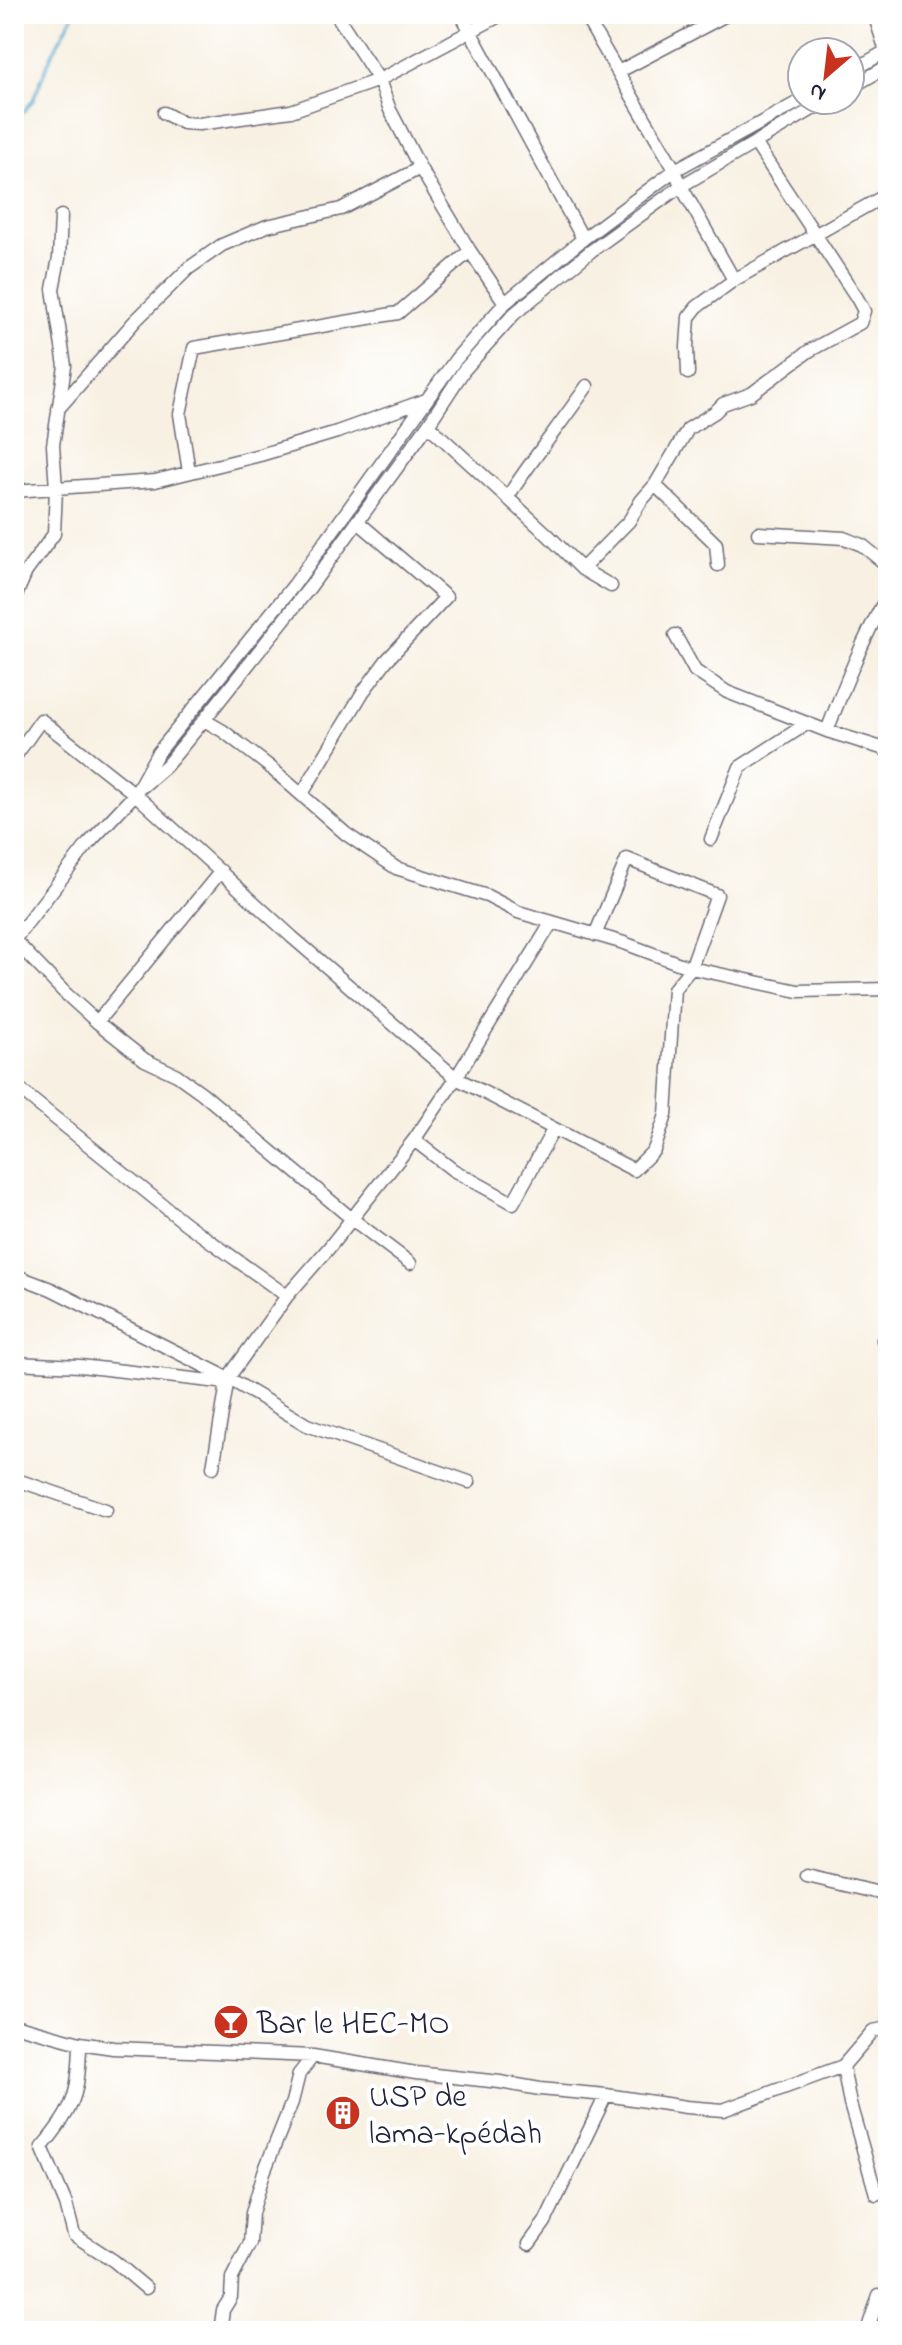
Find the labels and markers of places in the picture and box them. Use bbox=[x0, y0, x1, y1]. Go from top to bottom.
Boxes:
place label: Bar le HEC-MO bbox=[256, 2002, 449, 2049]
bar icon: Bar le HEC-MO bbox=[212, 2003, 250, 2041]
place label: USP de lama-kpédah bbox=[369, 2075, 542, 2159]
building icon: USP de lama-kpédah bbox=[324, 2094, 362, 2132]

